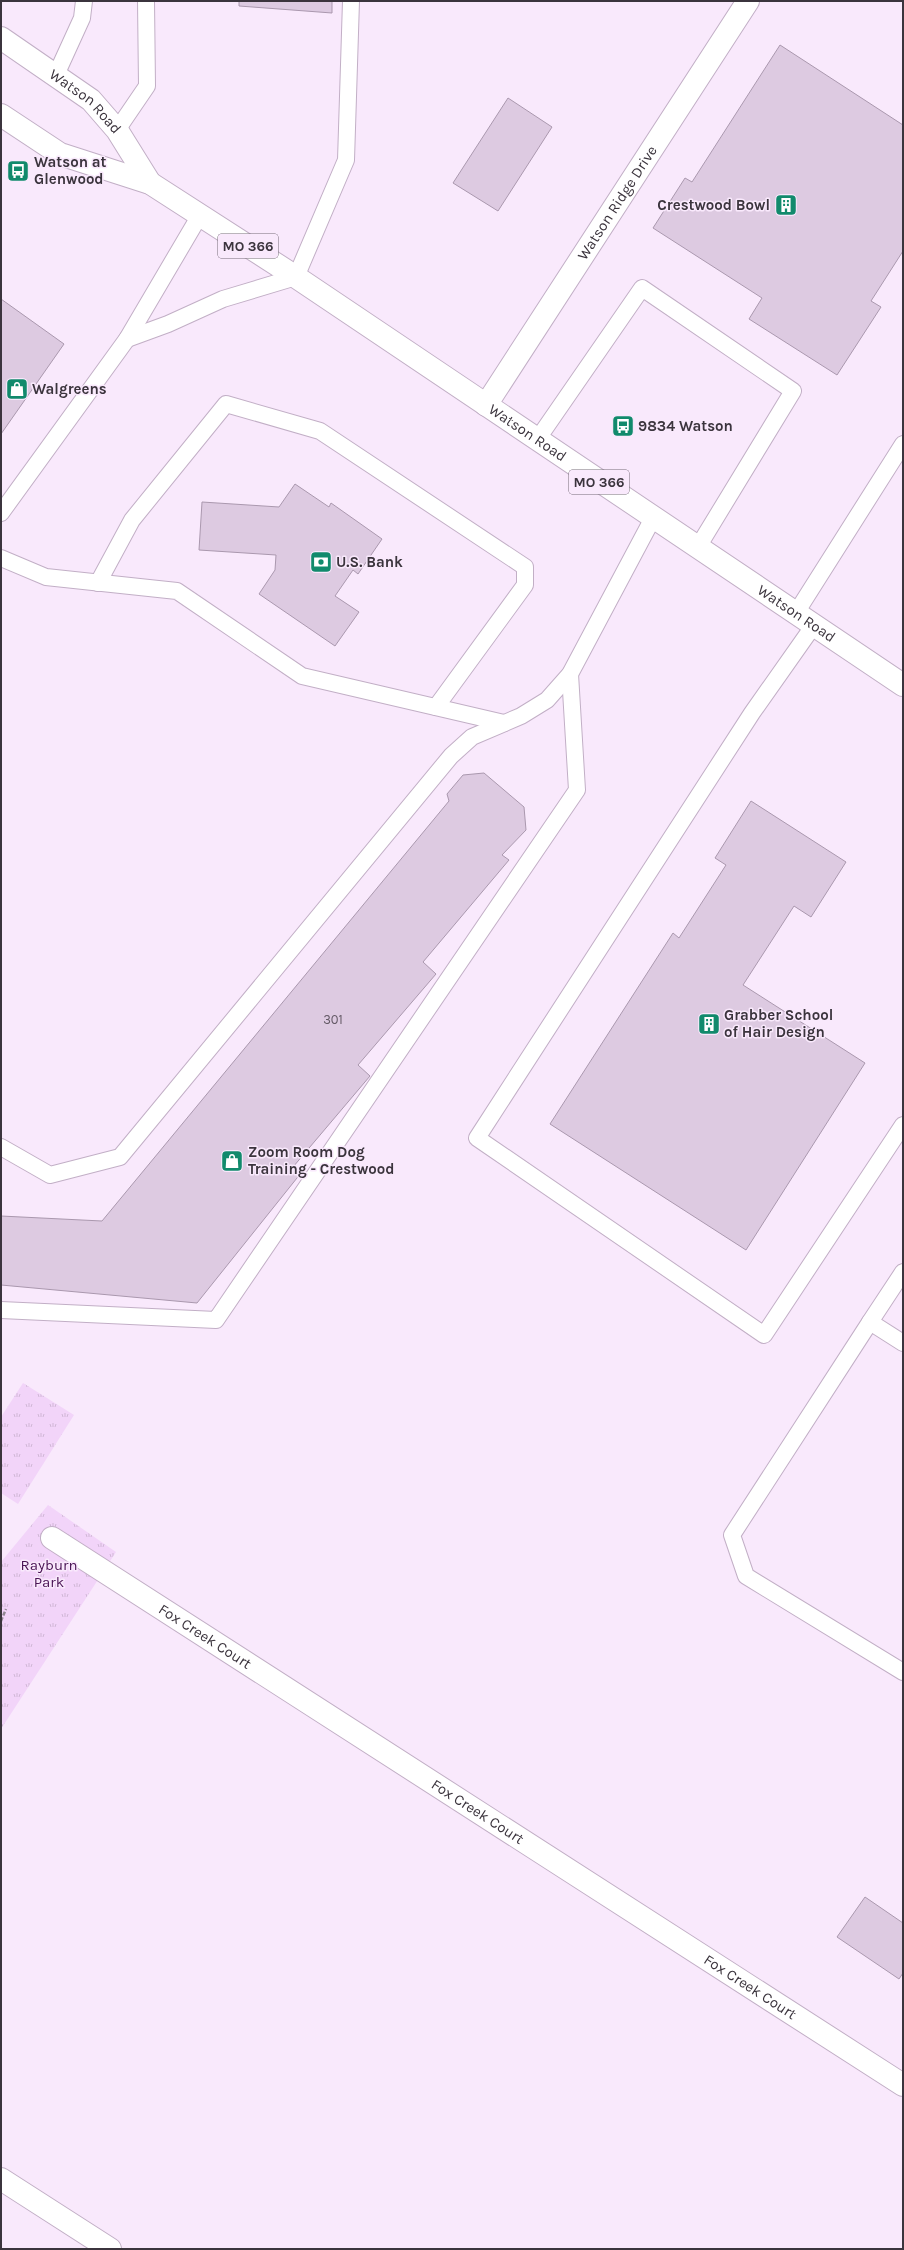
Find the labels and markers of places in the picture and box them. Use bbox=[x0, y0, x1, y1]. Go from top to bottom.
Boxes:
place label: Watson at Glenwood bbox=[34, 153, 107, 188]
bus stop icon: Watson at Glenwood bbox=[5, 158, 31, 184]
building icon: Crestwood Bowl bbox=[773, 192, 799, 218]
place label: Crestwood Bowl bbox=[657, 196, 770, 214]
shop icon: Walgreens bbox=[4, 376, 30, 402]
place label: Walgreens bbox=[32, 380, 107, 398]
bus stop icon: 9834 Watson bbox=[610, 413, 636, 439]
place label: 9834 Watson bbox=[638, 417, 733, 435]
bank icon: U.S. Bank bbox=[308, 549, 334, 575]
place label: U.S. Bank bbox=[336, 553, 403, 571]
place label: Grabber School of Hair Design bbox=[724, 1006, 833, 1041]
building icon: Grabber School of Hair Design bbox=[696, 1011, 722, 1037]
place label: Zoom Room Dog Training - Crestwood bbox=[248, 1143, 395, 1178]
shop icon: Zoom Room Dog Training - Crestwood bbox=[219, 1148, 245, 1174]

